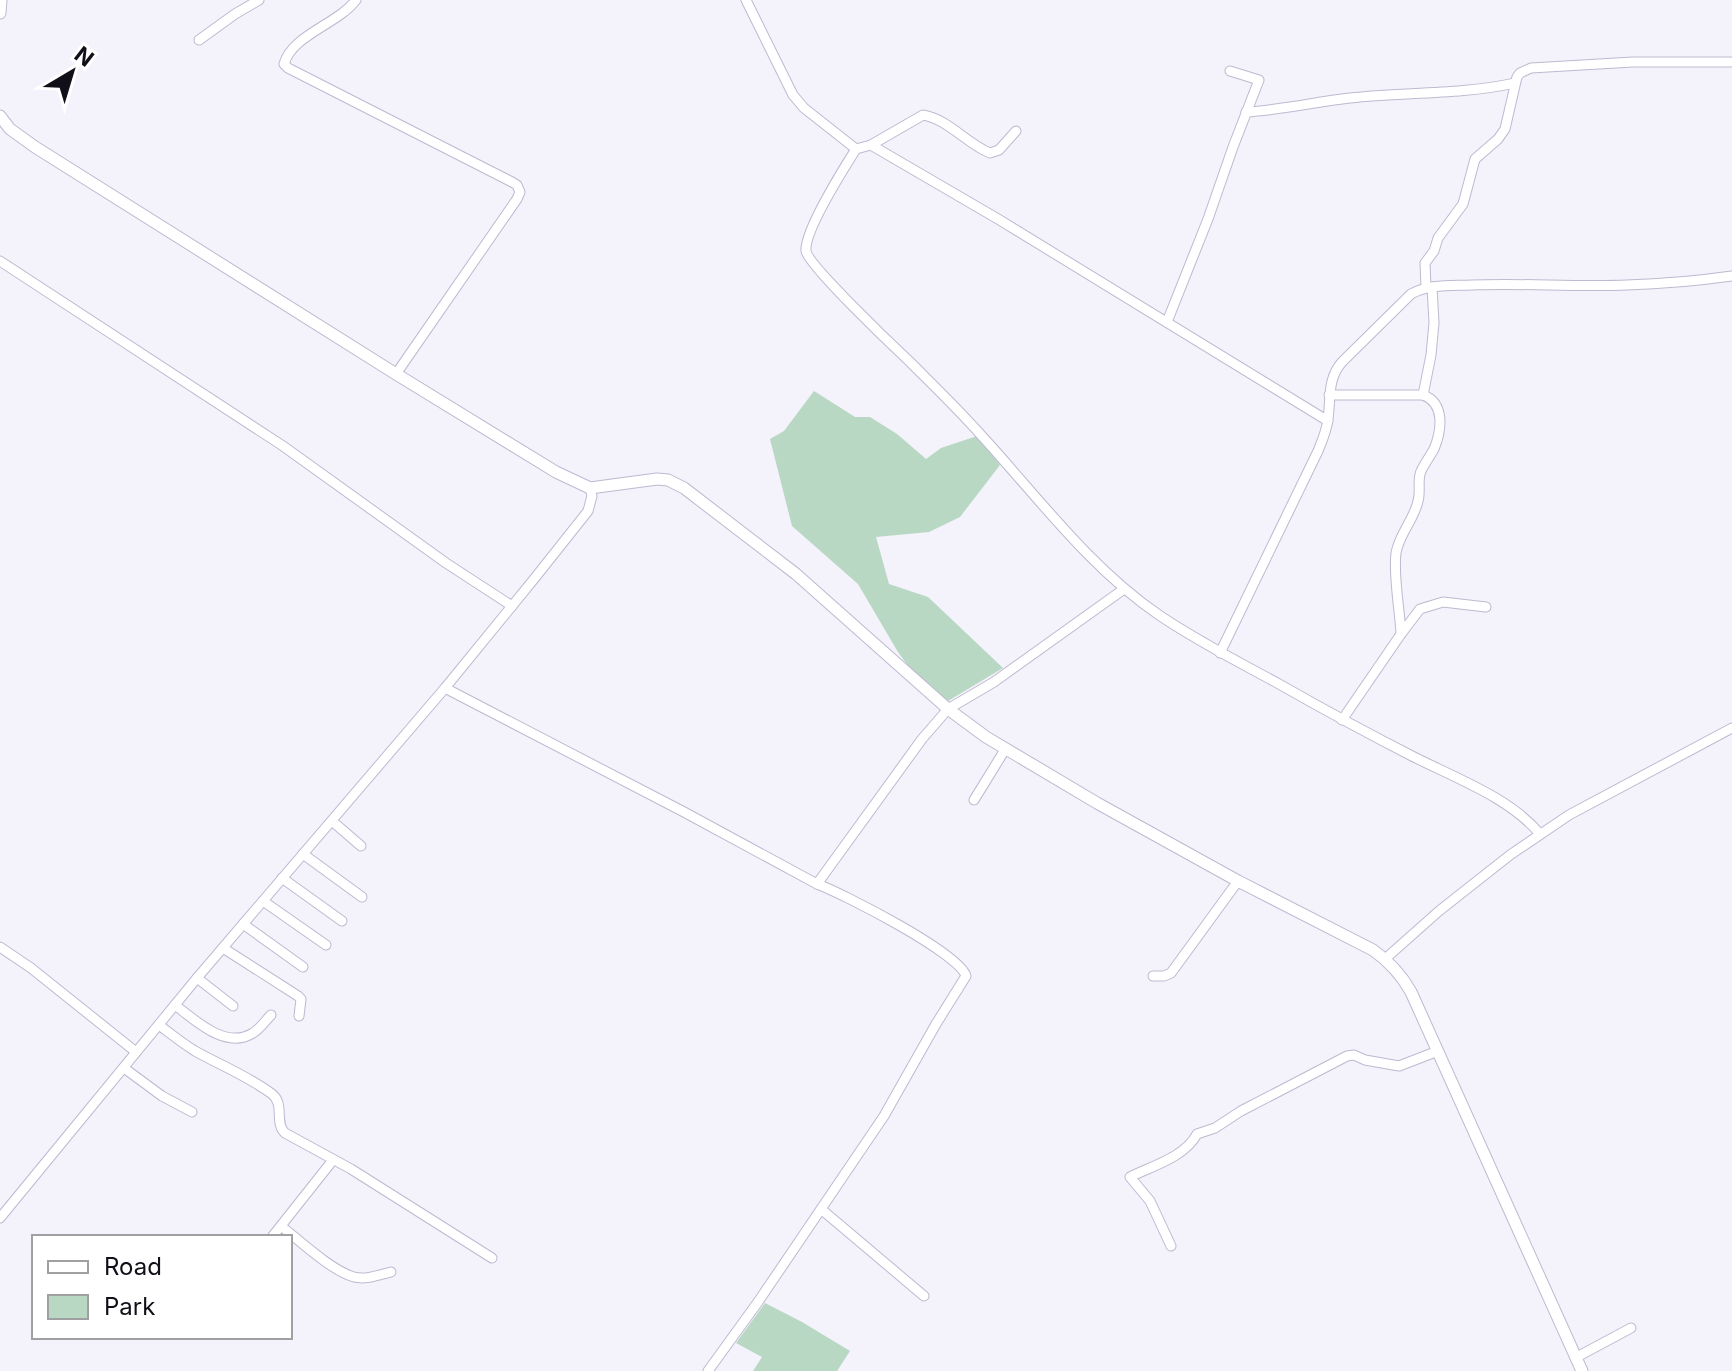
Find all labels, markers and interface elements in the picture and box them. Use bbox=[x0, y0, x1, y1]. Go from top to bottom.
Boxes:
north arrow bbox=[32, 32, 112, 112]
text: N bbox=[70, 41, 99, 72]
legend bbox=[32, 1235, 292, 1339]
text: Road bbox=[104, 1252, 162, 1281]
text: Park bbox=[104, 1292, 155, 1321]

